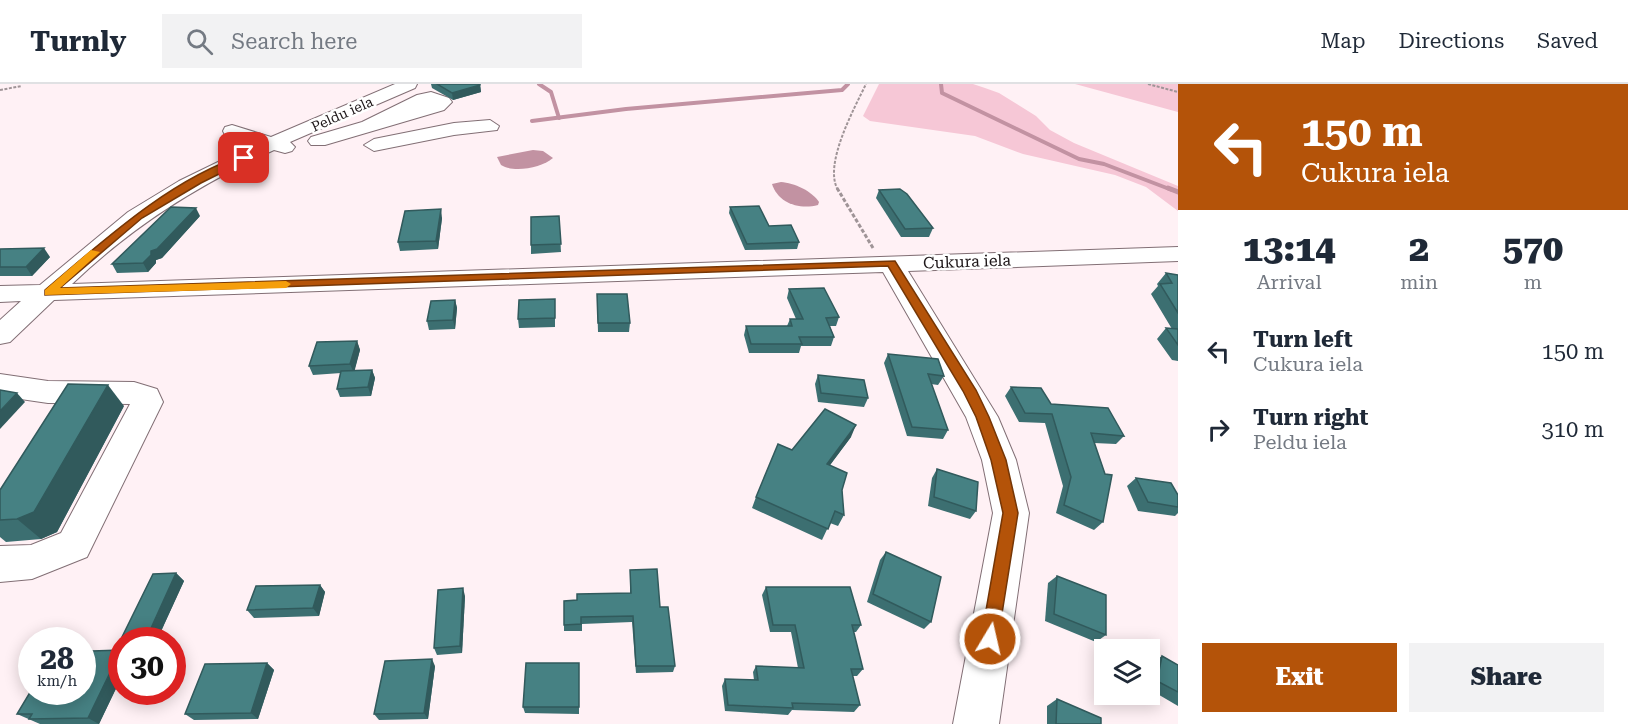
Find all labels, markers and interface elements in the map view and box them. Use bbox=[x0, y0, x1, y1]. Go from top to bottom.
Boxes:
search box bbox=[162, 14, 582, 68]
text: Turnly bbox=[30, 25, 126, 58]
icon: search bbox=[183, 25, 216, 58]
text: Search here bbox=[231, 29, 357, 54]
text: Map bbox=[1321, 29, 1365, 53]
text: Directions bbox=[1398, 29, 1504, 53]
text: Saved bbox=[1537, 29, 1598, 53]
street label: Peldu iela bbox=[309, 93, 376, 135]
text: 150 m bbox=[1301, 107, 1423, 156]
icon: left bbox=[1202, 108, 1280, 186]
pin bbox=[218, 132, 269, 183]
icon: arrive bbox=[227, 141, 260, 174]
text: Cukura iela bbox=[1301, 157, 1449, 189]
text: 13:14 bbox=[1243, 228, 1335, 270]
text: 2 bbox=[1409, 228, 1429, 270]
text: 570 bbox=[1503, 228, 1563, 270]
street label: Cukura iela bbox=[923, 250, 1012, 273]
text: Arrival bbox=[1257, 270, 1322, 294]
text: min bbox=[1400, 270, 1438, 294]
text: m bbox=[1524, 270, 1542, 294]
text: Turn left bbox=[1253, 327, 1353, 352]
icon: left bbox=[1202, 335, 1235, 368]
text: 150 m bbox=[1541, 339, 1604, 364]
text: Cukura iela bbox=[1253, 352, 1363, 376]
text: Turn right bbox=[1253, 405, 1368, 430]
icon: right bbox=[1202, 413, 1235, 446]
text: 310 m bbox=[1541, 417, 1604, 442]
text: Peldu iela bbox=[1253, 430, 1347, 454]
position arrow bbox=[958, 607, 1022, 671]
speed limit sign: 30 bbox=[108, 627, 186, 705]
map controls bbox=[1094, 639, 1160, 705]
button: layers bbox=[1094, 639, 1160, 705]
text: 28 bbox=[40, 641, 74, 676]
button: Exit bbox=[1202, 643, 1397, 712]
button: Share bbox=[1409, 643, 1604, 712]
text: km/h bbox=[37, 672, 77, 690]

